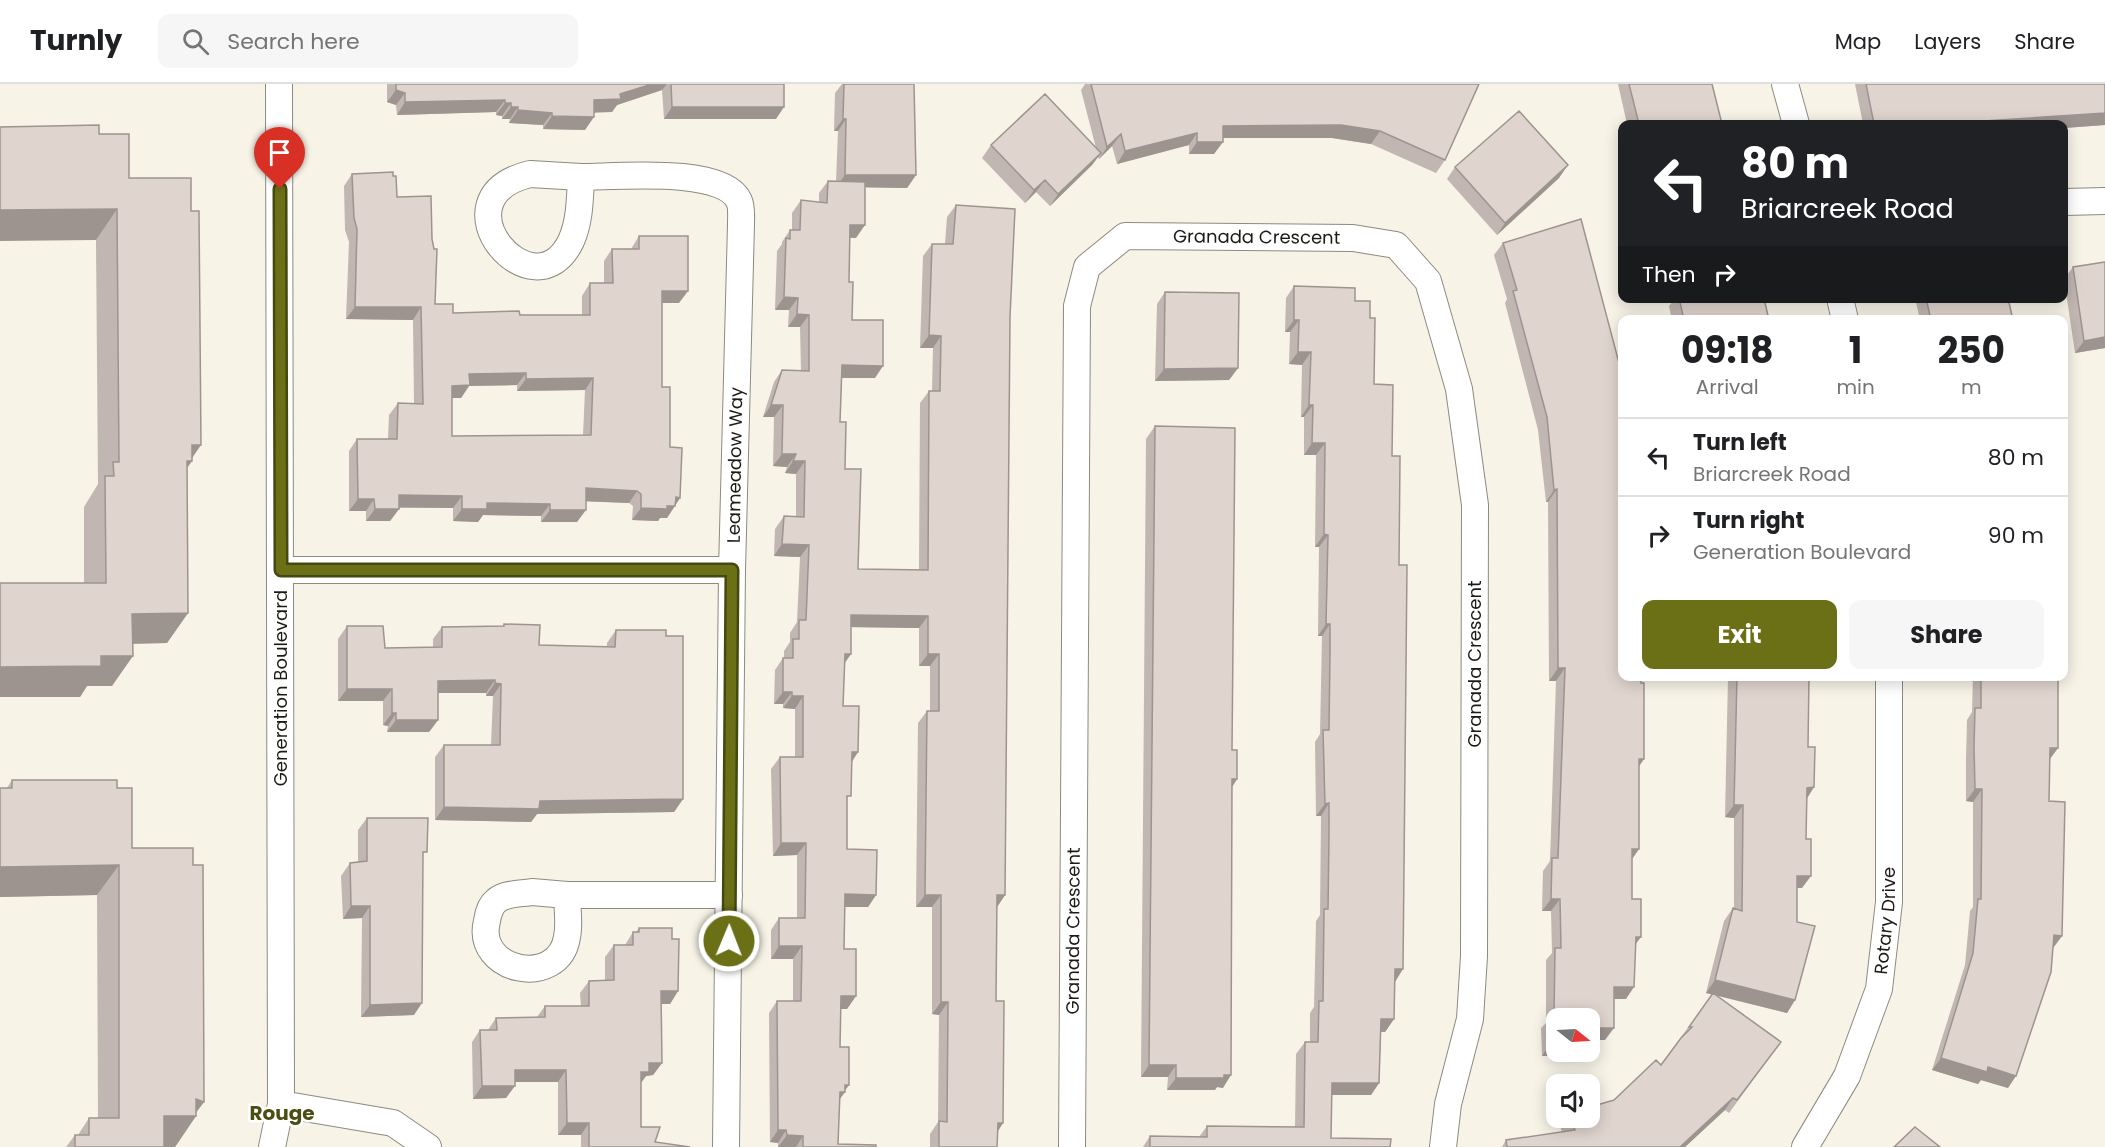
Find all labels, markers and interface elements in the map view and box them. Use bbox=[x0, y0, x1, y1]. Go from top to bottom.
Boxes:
search box bbox=[158, 14, 578, 68]
text: Turnly bbox=[30, 21, 122, 60]
icon: search bbox=[179, 25, 212, 58]
text: Search here bbox=[227, 26, 360, 57]
text: Map bbox=[1835, 27, 1881, 56]
text: Layers bbox=[1914, 27, 1981, 56]
text: Share bbox=[2014, 27, 2075, 56]
pin bbox=[254, 127, 305, 189]
text: 80 m bbox=[1741, 134, 1849, 193]
icon: arrive bbox=[263, 136, 296, 169]
icon: left bbox=[1642, 144, 1720, 222]
text: Briarcreek Road bbox=[1741, 190, 1954, 227]
street label: Granada Crescent bbox=[1173, 223, 1340, 250]
icon: right bbox=[1708, 258, 1741, 291]
text: Then bbox=[1642, 259, 1696, 290]
text: 09:18 bbox=[1681, 325, 1774, 376]
text: 1 bbox=[1849, 325, 1862, 376]
text: 250 bbox=[1938, 325, 2005, 376]
text: Arrival bbox=[1696, 373, 1759, 401]
text: min bbox=[1836, 373, 1875, 401]
text: m bbox=[1961, 373, 1982, 401]
street label: Leameadow Way bbox=[721, 387, 748, 543]
text: Turn left bbox=[1693, 427, 1787, 458]
icon: left bbox=[1642, 441, 1675, 474]
text: 80 m bbox=[1988, 442, 2044, 473]
text: Briarcreek Road bbox=[1693, 460, 1851, 488]
text: Turn right bbox=[1693, 505, 1804, 536]
icon: right bbox=[1642, 519, 1675, 552]
text: 90 m bbox=[1988, 520, 2044, 551]
text: Generation Boulevard bbox=[1693, 538, 1911, 566]
street label: Granada Crescent bbox=[1462, 580, 1487, 748]
street label: Generation Boulevard bbox=[268, 590, 293, 786]
button: Exit bbox=[1642, 600, 1837, 669]
button: Share bbox=[1849, 600, 2044, 669]
street label: Granada Crescent bbox=[1060, 847, 1086, 1015]
street label: Rotary Drive bbox=[1868, 867, 1901, 976]
position arrow bbox=[697, 909, 761, 973]
north arrow bbox=[1546, 1008, 1600, 1062]
map controls bbox=[1546, 1008, 1600, 1128]
button: sound bbox=[1546, 1074, 1600, 1128]
district label: Rouge bbox=[249, 1099, 315, 1127]

